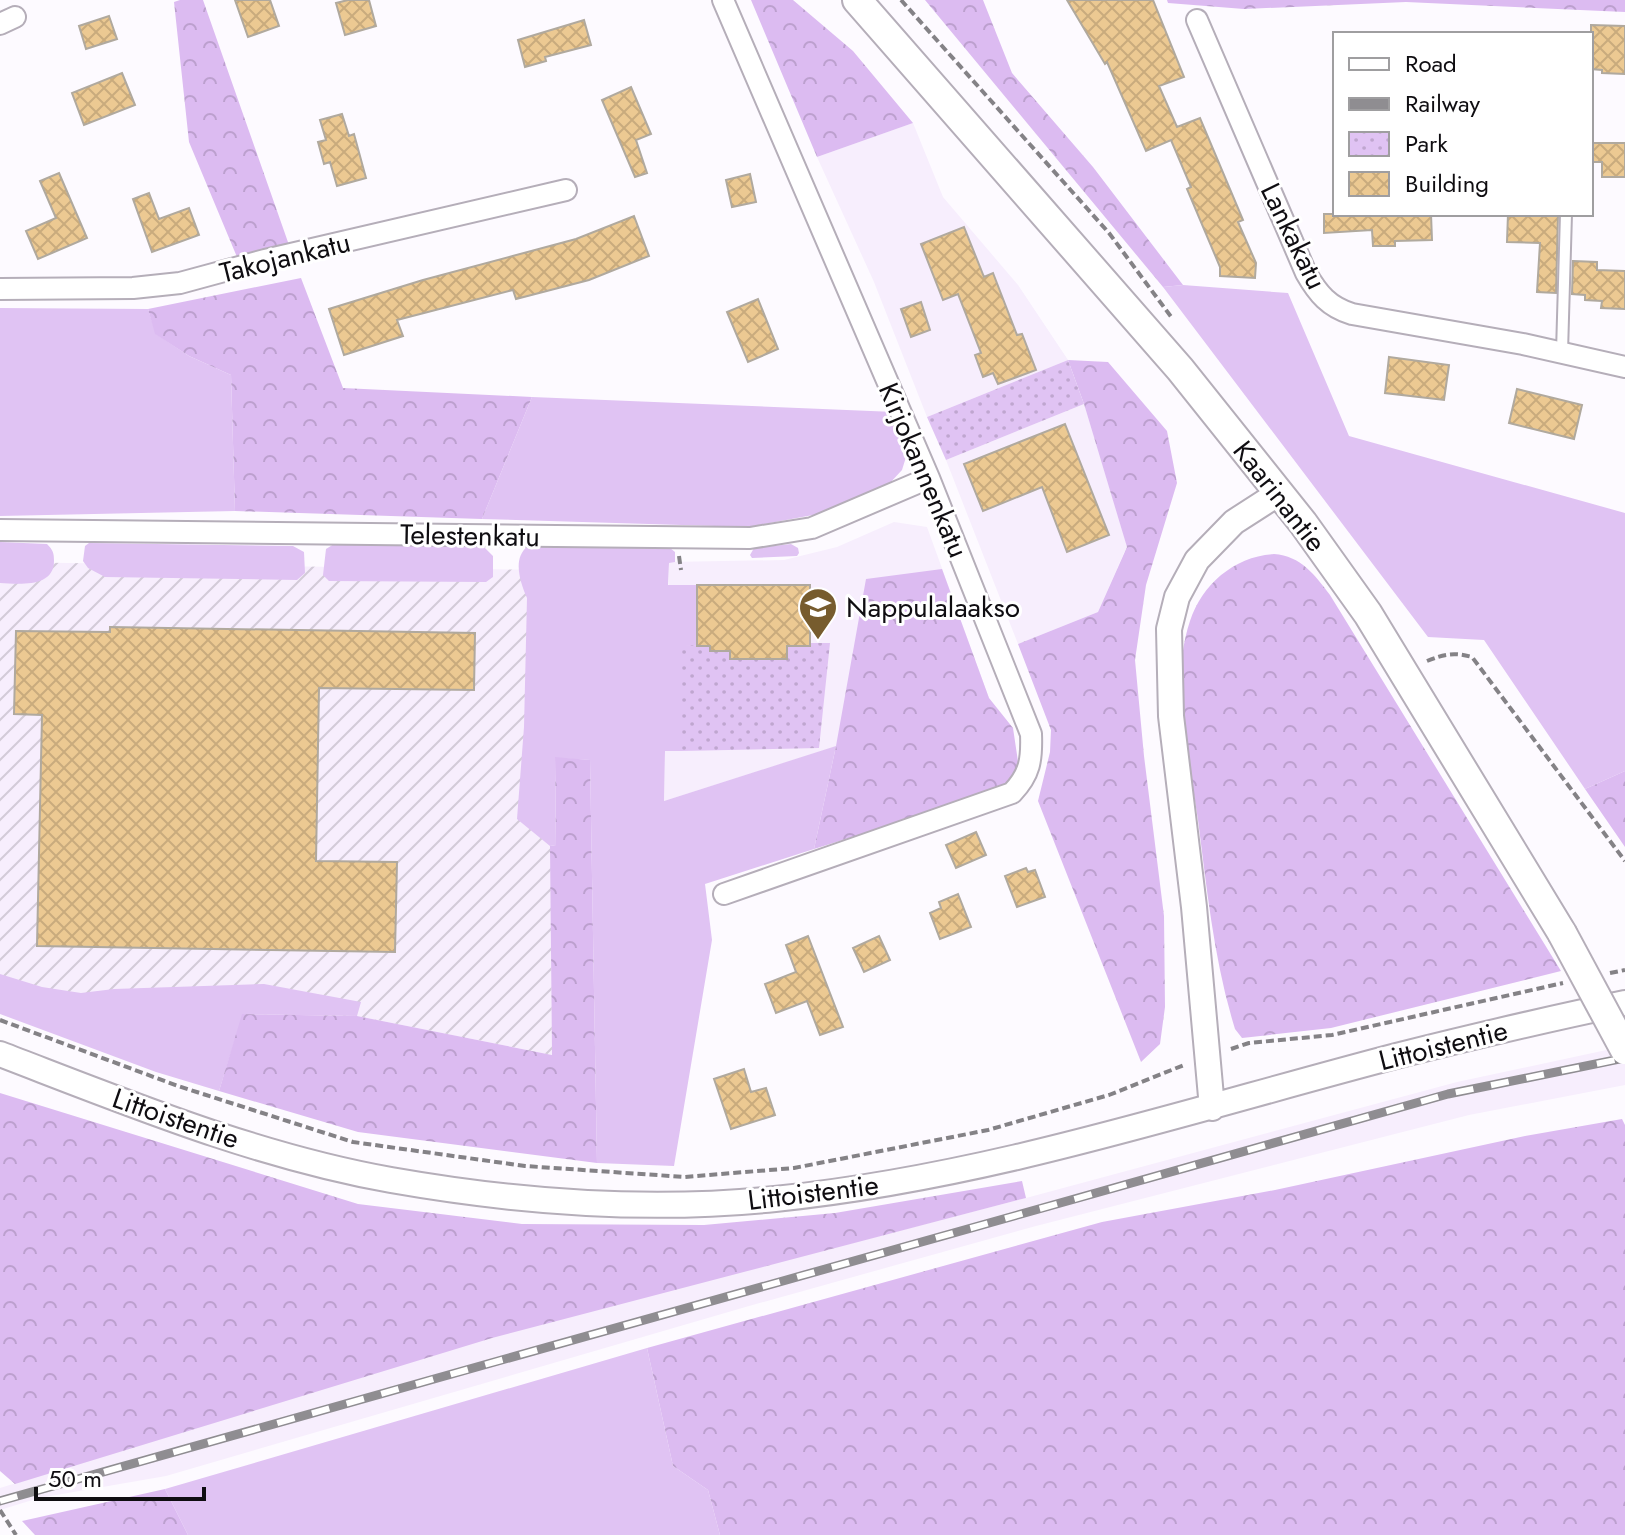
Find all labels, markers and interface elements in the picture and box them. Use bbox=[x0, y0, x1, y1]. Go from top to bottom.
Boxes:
legend bbox=[1333, 32, 1593, 216]
text: Road bbox=[1405, 46, 1457, 81]
text: Railway bbox=[1405, 86, 1480, 121]
text: Park bbox=[1405, 126, 1448, 161]
text: Building bbox=[1405, 166, 1489, 201]
street label: Lankakatu bbox=[1250, 176, 1337, 296]
street label: Takojankatu bbox=[216, 221, 355, 293]
street label: Kirjokannenkatu bbox=[868, 376, 979, 564]
street label: Kaarinantie bbox=[1223, 432, 1336, 561]
street label: Telestenkatu bbox=[400, 514, 540, 557]
school or university icon: Nappulalaakso bbox=[797, 586, 839, 641]
place label: Nappulalaakso bbox=[846, 587, 1020, 628]
street label: Littoistentie bbox=[1374, 1010, 1512, 1081]
street label: Littoistentie bbox=[107, 1078, 245, 1159]
street label: Littoistentie bbox=[745, 1164, 881, 1221]
scale bar bbox=[36, 1451, 204, 1501]
text: 50 m bbox=[48, 1461, 102, 1496]

